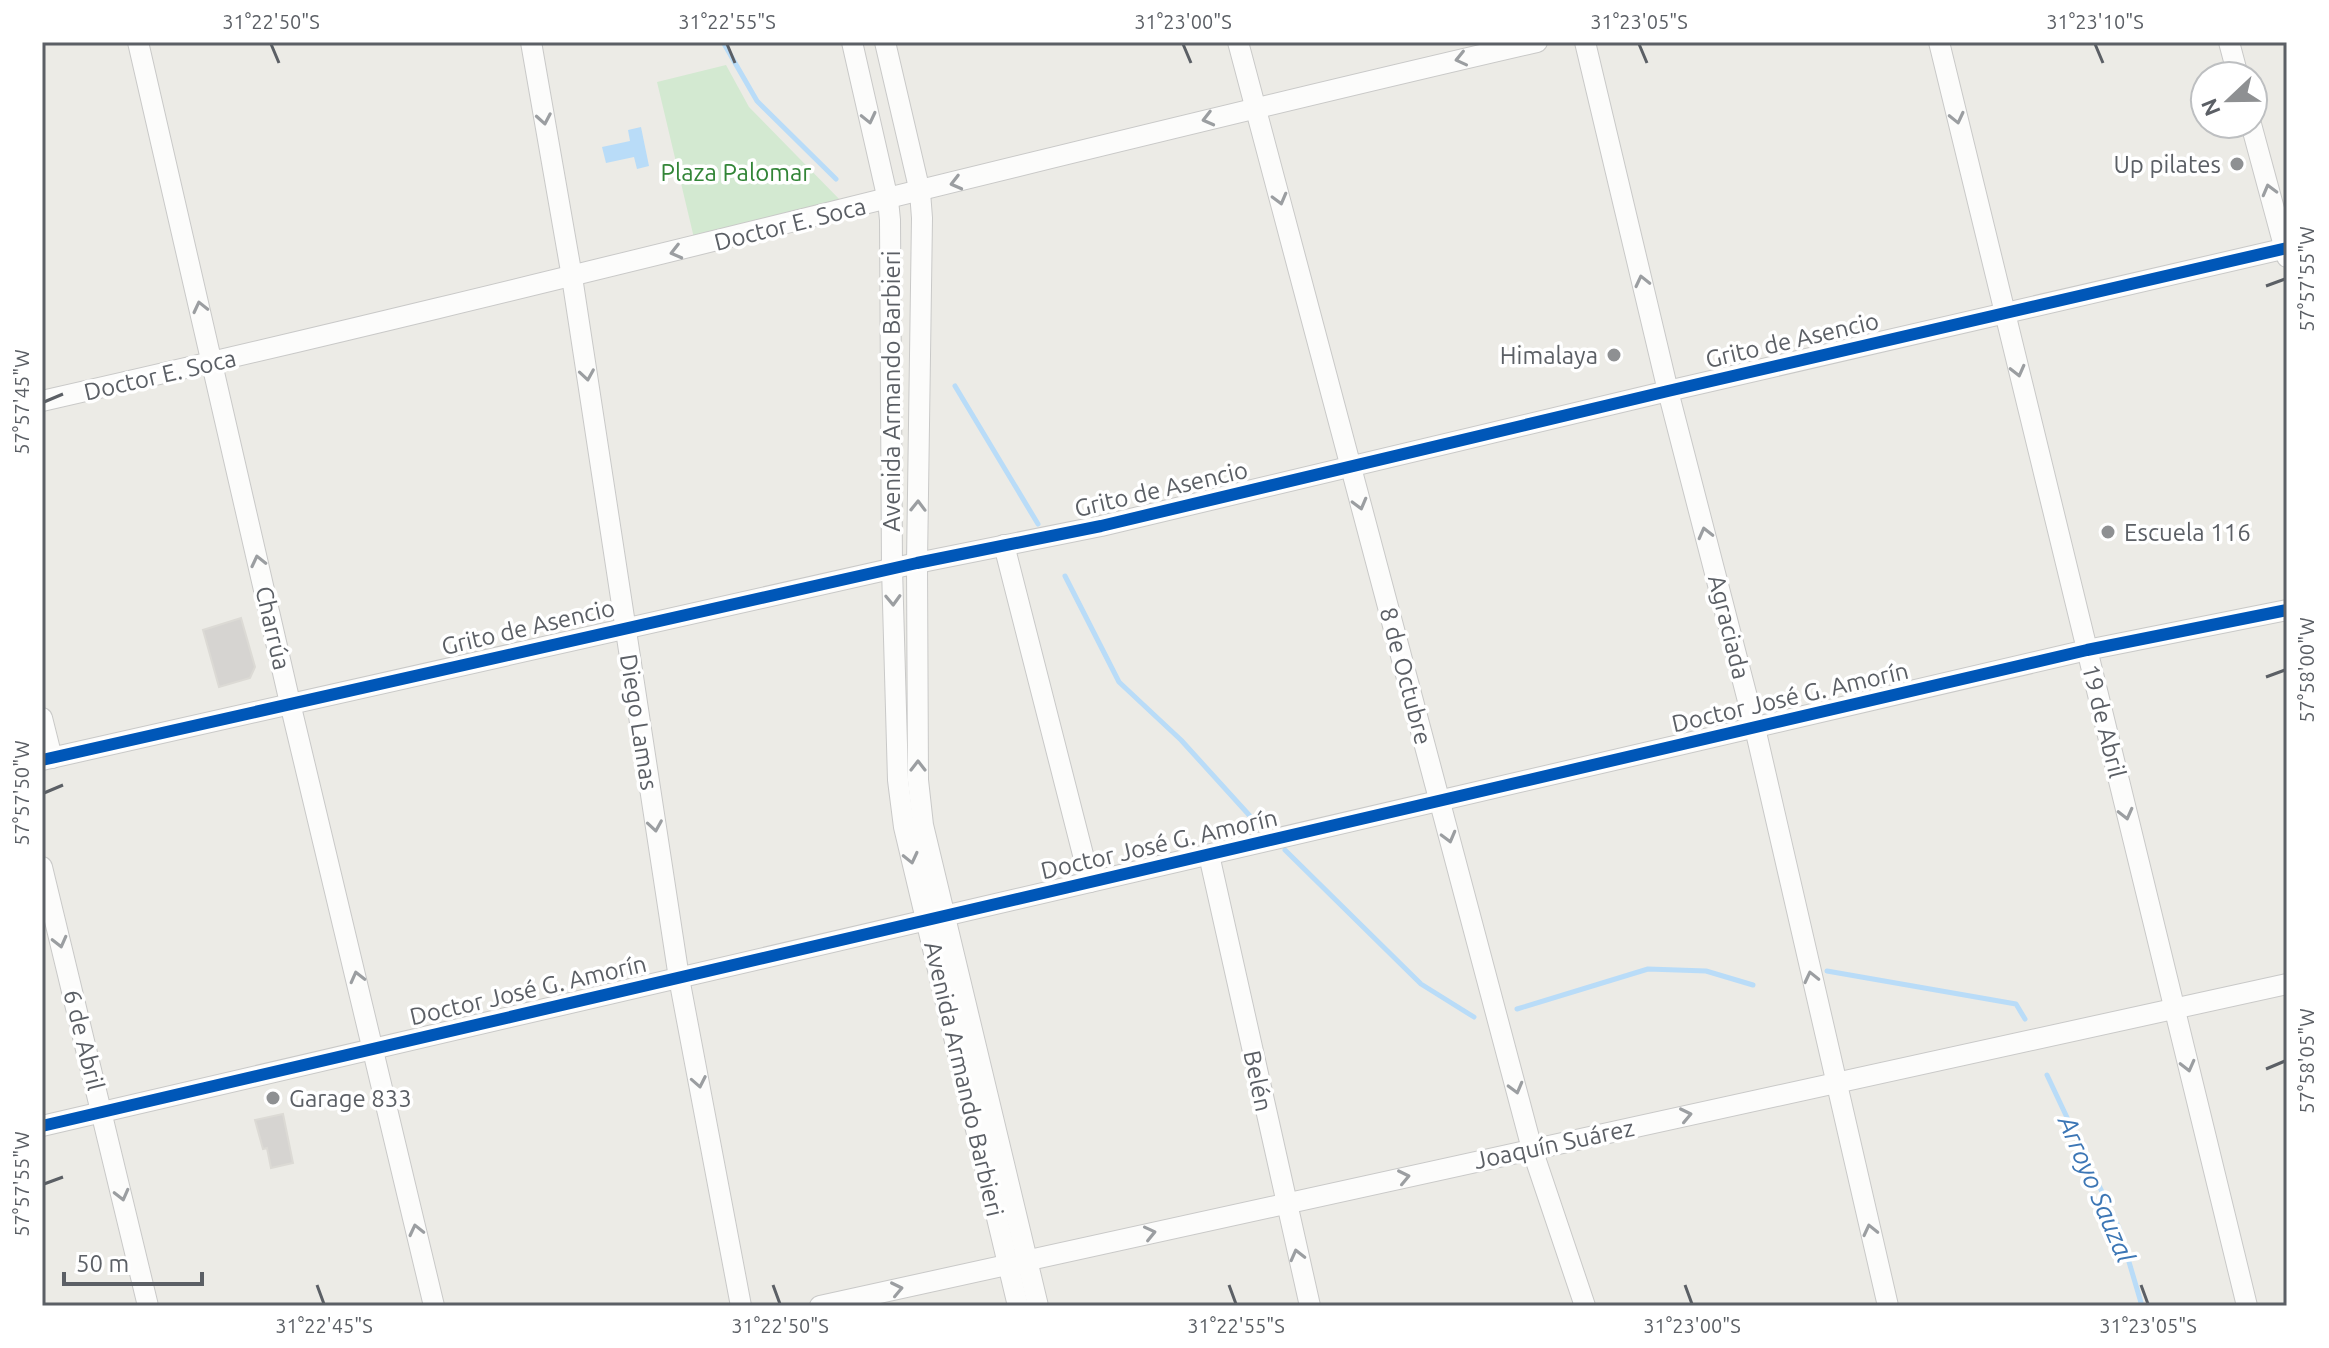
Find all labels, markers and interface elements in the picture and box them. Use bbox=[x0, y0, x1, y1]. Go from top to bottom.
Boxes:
text: 31°22'50"S bbox=[222, 10, 320, 33]
text: 31°22'55"S bbox=[678, 10, 776, 33]
text: 31°23'00"S bbox=[1134, 10, 1232, 33]
text: 31°23'05"S bbox=[1590, 10, 1688, 33]
text: 31°23'10"S bbox=[2046, 10, 2144, 33]
one-way arrow bbox=[1454, 50, 1468, 67]
north arrow bbox=[2189, 60, 2269, 140]
text: N bbox=[2195, 95, 2225, 120]
one-way arrow bbox=[1201, 109, 1215, 126]
one-way arrow bbox=[1948, 110, 1965, 124]
one-way arrow bbox=[860, 111, 877, 124]
one-way arrow bbox=[535, 112, 552, 126]
place label: Up pilates bbox=[2113, 151, 2221, 178]
marker: Up pilates bbox=[2228, 155, 2246, 173]
park label: Plaza Palomar bbox=[661, 159, 811, 186]
one-way arrow bbox=[949, 174, 963, 191]
one-way arrow bbox=[2262, 184, 2278, 198]
one-way arrow bbox=[1270, 191, 1287, 205]
street label: Doctor E. Soca bbox=[711, 192, 869, 256]
text: 57°57'55"W bbox=[2295, 226, 2318, 332]
one-way arrow bbox=[670, 242, 683, 259]
street label: Avenida Armando Barbieri bbox=[878, 250, 905, 532]
one-way arrow bbox=[1634, 275, 1651, 289]
one-way arrow bbox=[193, 301, 210, 314]
street label: Grito de Asencio bbox=[1703, 307, 1881, 373]
place label: Himalaya bbox=[1500, 342, 1598, 369]
street label: Doctor E. Soca bbox=[81, 344, 239, 406]
marker: Himalaya bbox=[1605, 346, 1623, 364]
text: 57°57'45"W bbox=[10, 349, 33, 455]
one-way arrow bbox=[2009, 363, 2026, 377]
one-way arrow bbox=[577, 369, 594, 382]
street label: Grito de Asencio bbox=[1072, 456, 1250, 522]
one-way arrow bbox=[1351, 497, 1367, 511]
one-way arrow bbox=[909, 499, 926, 512]
place label: Escuela 116 bbox=[2124, 519, 2251, 546]
marker: Escuela 116 bbox=[2099, 523, 2117, 541]
one-way arrow bbox=[1697, 527, 1714, 541]
one-way arrow bbox=[250, 554, 267, 568]
street label: Agraciada bbox=[1703, 572, 1755, 682]
street label: Charrúa bbox=[250, 584, 296, 672]
street label: Grito de Asencio bbox=[439, 594, 617, 660]
one-way arrow bbox=[884, 594, 901, 607]
street label: 8 de Octubre bbox=[1375, 604, 1437, 748]
text: 57°58'00"W bbox=[2295, 617, 2318, 723]
street label: Diego Lamas bbox=[615, 652, 663, 792]
street label: Doctor José G. Amorín bbox=[1669, 657, 1911, 737]
street label: 19 de Abril bbox=[2077, 661, 2131, 781]
text: 57°57'50"W bbox=[10, 740, 33, 846]
one-way arrow bbox=[909, 759, 927, 772]
street label: Doctor José G. Amorín bbox=[1038, 804, 1280, 884]
one-way arrow bbox=[2117, 806, 2134, 820]
one-way arrow bbox=[646, 819, 663, 833]
one-way arrow bbox=[1439, 829, 1456, 843]
one-way arrow bbox=[902, 851, 919, 865]
one-way arrow bbox=[51, 935, 68, 949]
street label: Avenida Armando Barbieri bbox=[919, 939, 1009, 1219]
street label: Doctor José G. Amorín bbox=[407, 950, 649, 1030]
one-way arrow bbox=[349, 970, 366, 984]
one-way arrow bbox=[1803, 971, 1820, 984]
street label: 6 de Abril bbox=[58, 987, 110, 1093]
text: 57°58'05"W bbox=[2295, 1008, 2318, 1114]
street label: Belén bbox=[1238, 1048, 1278, 1114]
one-way arrow bbox=[2178, 1059, 2195, 1073]
one-way arrow bbox=[689, 1076, 706, 1089]
one-way arrow bbox=[1507, 1080, 1523, 1094]
place label: Garage 833 bbox=[289, 1085, 412, 1112]
marker: Garage 833 bbox=[264, 1089, 282, 1107]
one-way arrow bbox=[1678, 1107, 1692, 1124]
water label: Arroyo Sauzal bbox=[2052, 1109, 2141, 1267]
street label: Joaquín Suárez bbox=[1472, 1114, 1636, 1174]
text: 57°57'55"W bbox=[10, 1131, 33, 1237]
one-way arrow bbox=[1397, 1169, 1411, 1186]
one-way arrow bbox=[112, 1188, 129, 1201]
one-way arrow bbox=[408, 1224, 425, 1237]
one-way arrow bbox=[1862, 1224, 1879, 1237]
one-way arrow bbox=[1143, 1225, 1157, 1242]
scale bar bbox=[64, 1236, 202, 1286]
one-way arrow bbox=[1290, 1248, 1307, 1262]
text: 50 m bbox=[76, 1250, 129, 1277]
one-way arrow bbox=[889, 1281, 903, 1298]
text: 31°22'45"S bbox=[275, 1314, 373, 1337]
text: 31°22'50"S bbox=[731, 1314, 829, 1337]
text: 31°22'55"S bbox=[1187, 1314, 1285, 1337]
text: 31°23'00"S bbox=[1643, 1314, 1741, 1337]
text: 31°23'05"S bbox=[2099, 1314, 2197, 1337]

